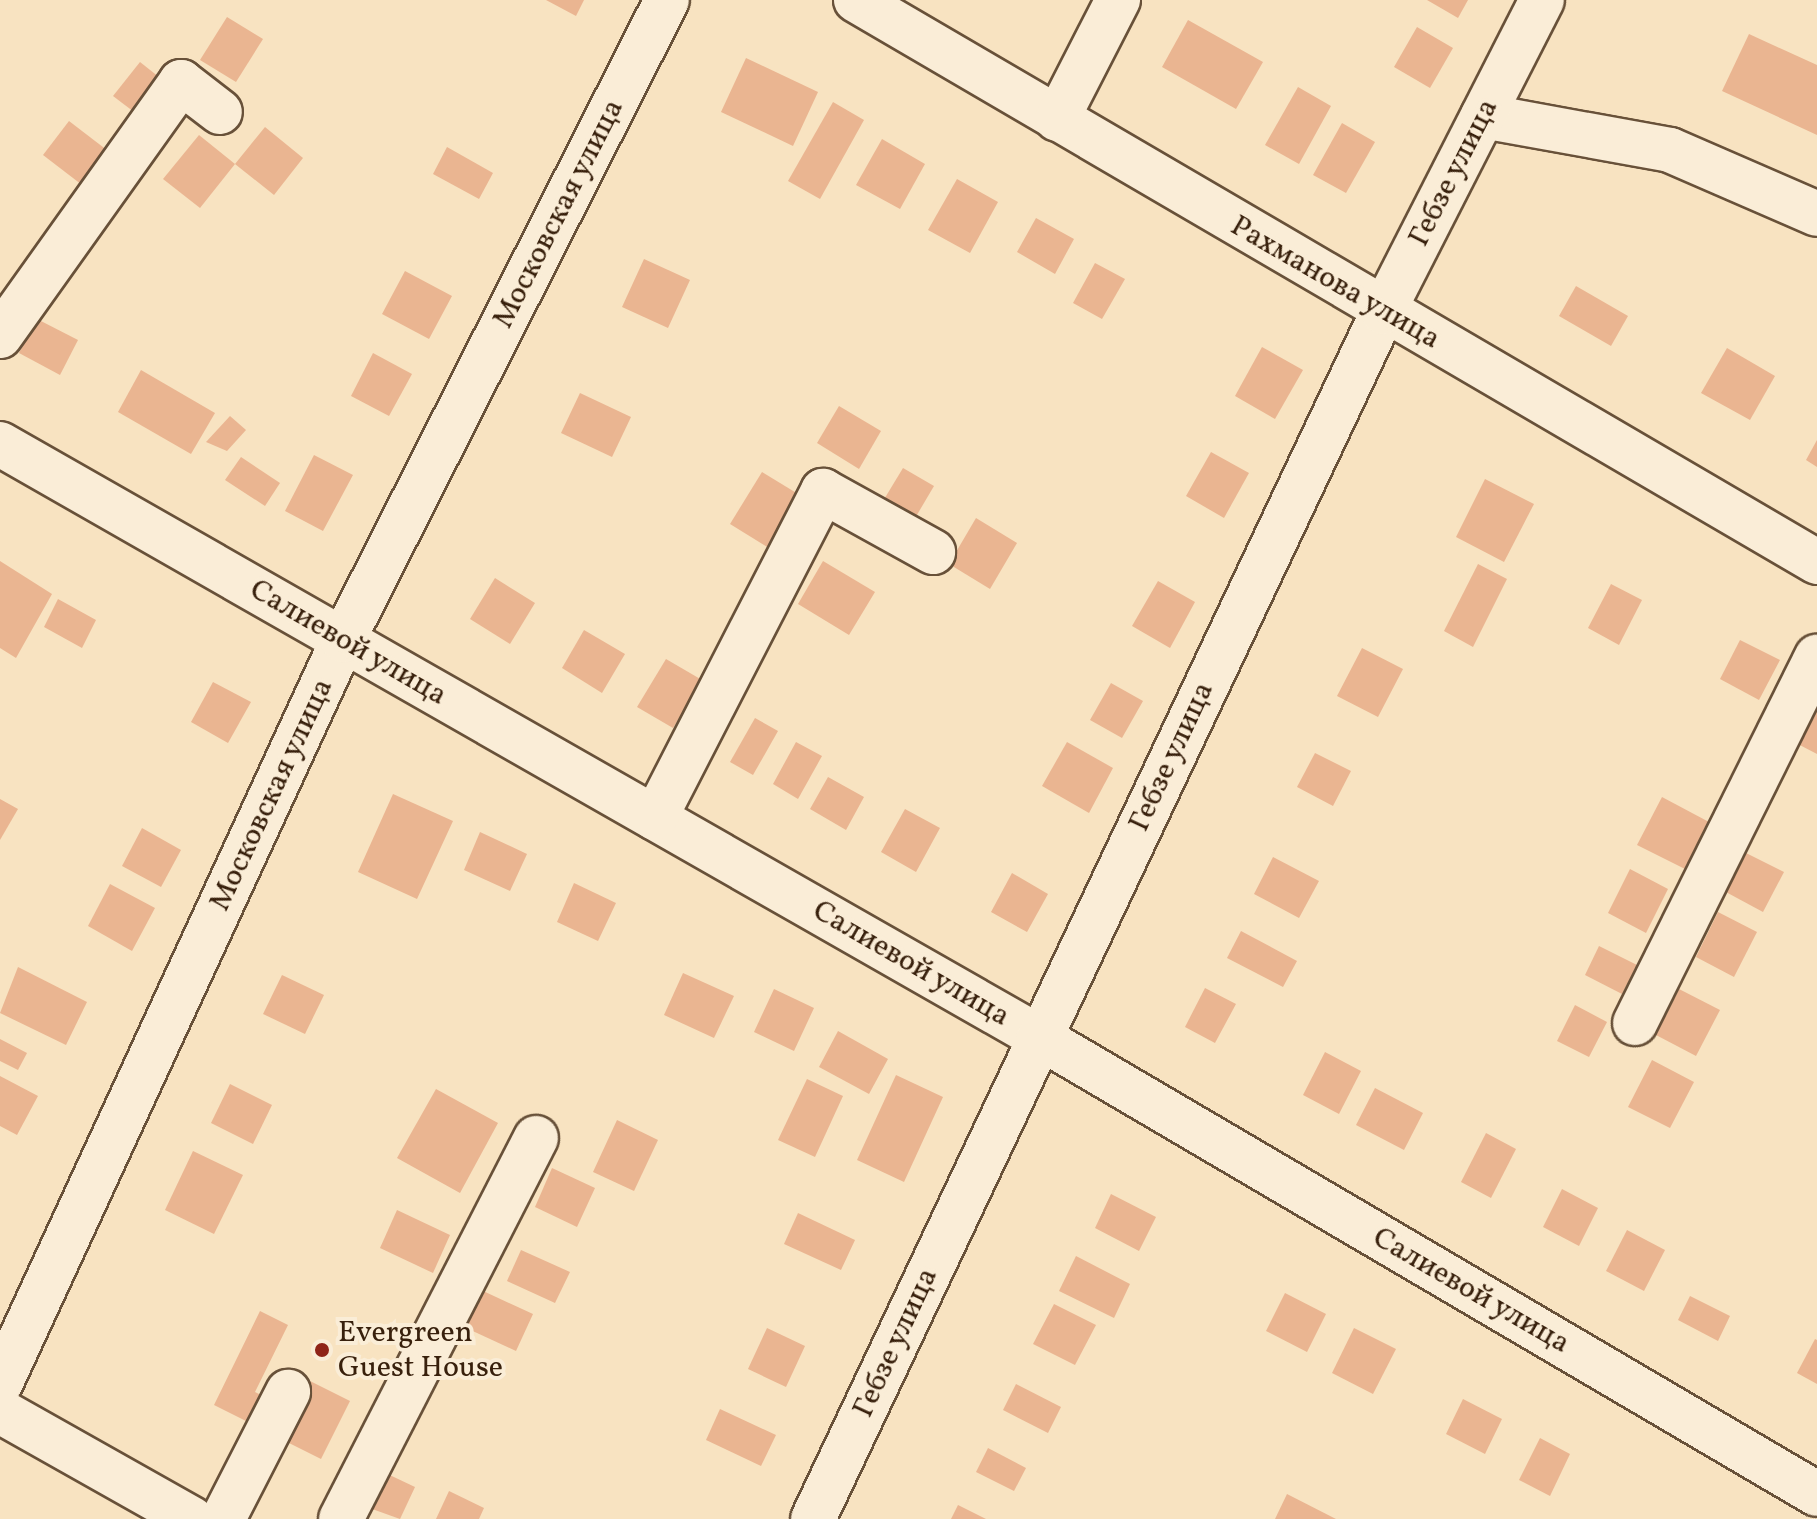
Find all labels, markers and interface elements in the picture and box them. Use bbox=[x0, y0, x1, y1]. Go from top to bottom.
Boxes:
street label: Московская улица bbox=[486, 93, 632, 335]
street label: Гебзе улица bbox=[1401, 93, 1507, 253]
street label: Рахманова улица bbox=[1223, 208, 1447, 358]
street label: Салиевой улица bbox=[243, 572, 453, 714]
street label: Московская улица bbox=[202, 673, 342, 917]
street label: Гебзе улица bbox=[1122, 676, 1222, 838]
street label: Салиевой улица bbox=[806, 893, 1016, 1035]
street label: Салиевой улица bbox=[1366, 1220, 1576, 1362]
street label: Гебзе улица bbox=[846, 1262, 946, 1424]
place label: Evergreen Guest House bbox=[338, 1315, 503, 1386]
marker: Evergreen Guest House bbox=[313, 1341, 331, 1359]

